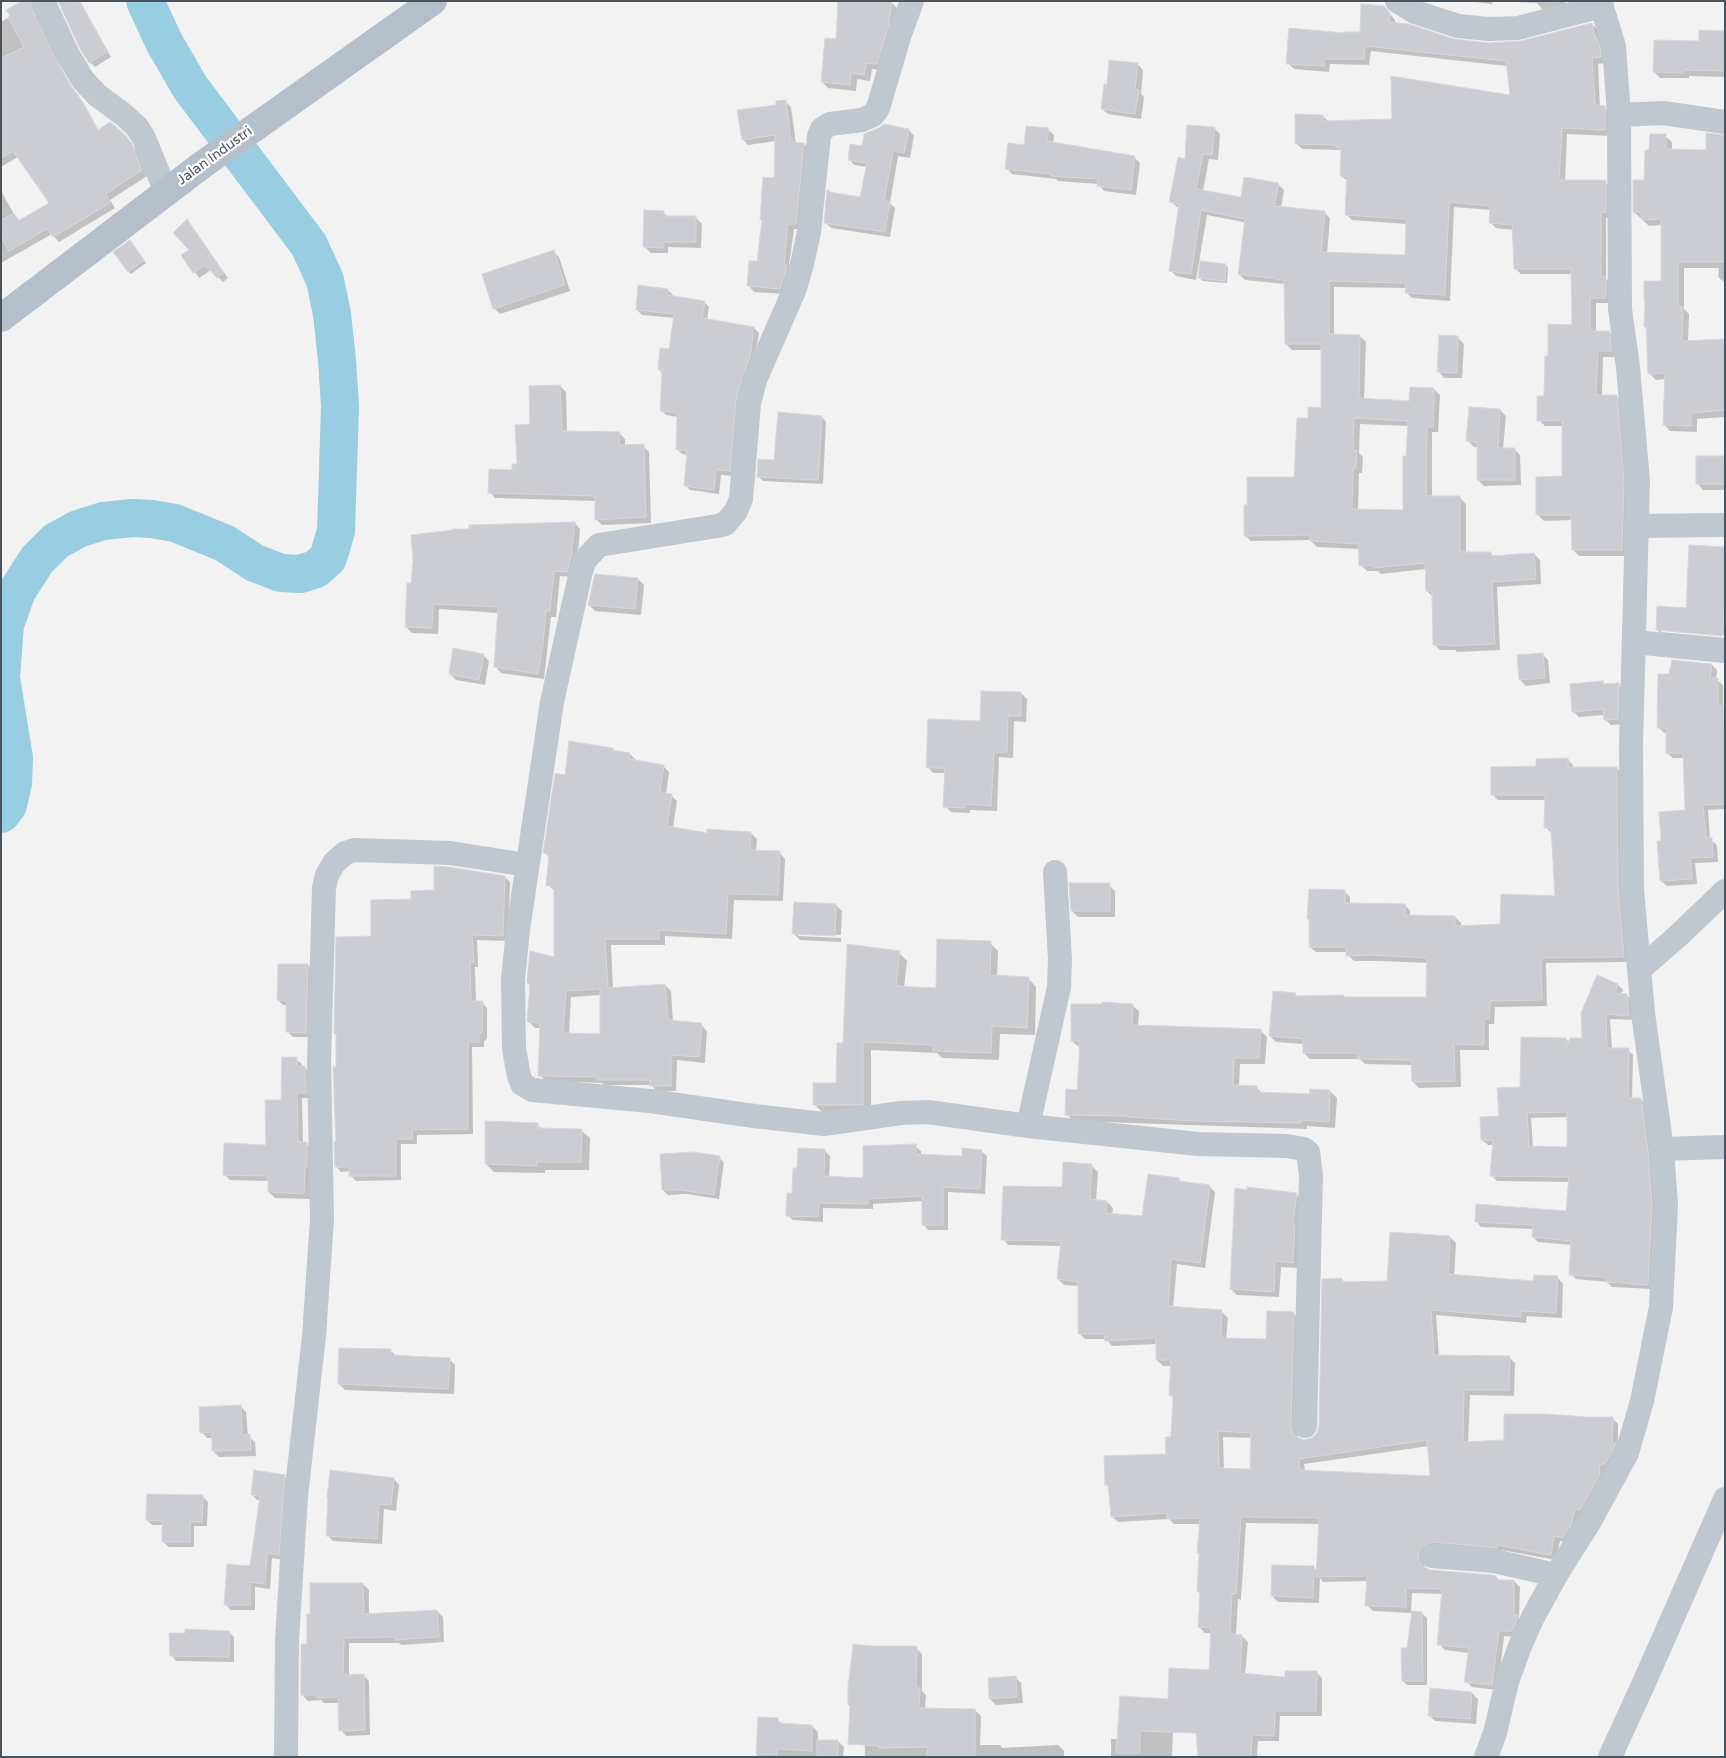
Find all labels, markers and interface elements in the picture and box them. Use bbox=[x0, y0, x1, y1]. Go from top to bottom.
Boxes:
street label: Jalan Industri bbox=[174, 123, 256, 189]

